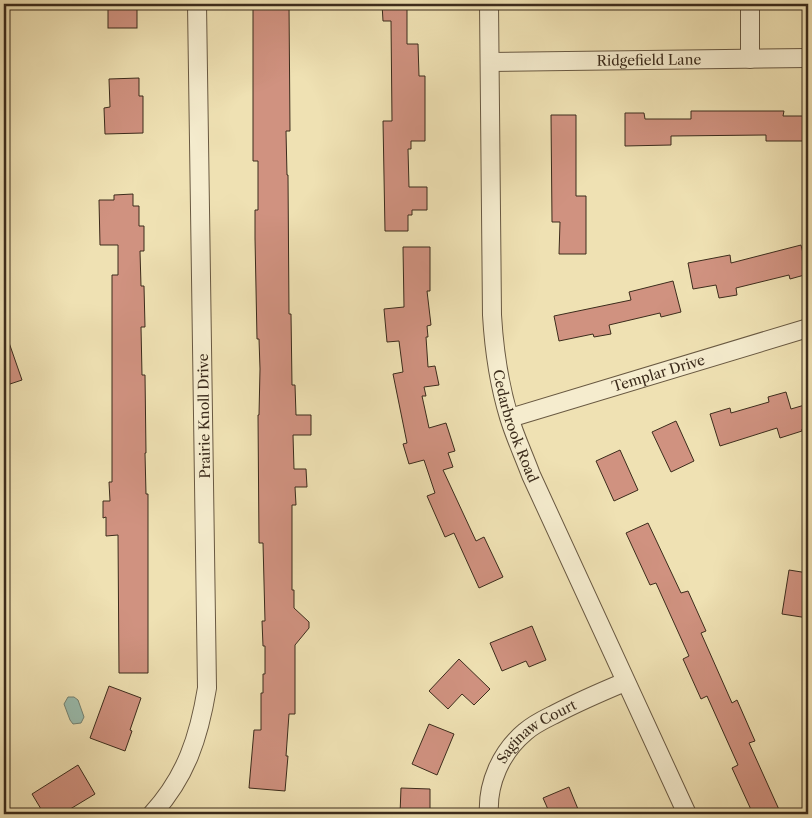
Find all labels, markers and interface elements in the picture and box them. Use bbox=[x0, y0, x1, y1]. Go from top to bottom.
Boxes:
street label: Ridgefield Lane bbox=[597, 50, 702, 70]
street label: Templar Drive bbox=[610, 351, 707, 396]
street label: Prairie Knoll Drive bbox=[194, 353, 214, 479]
street label: Cedarbrook Road bbox=[489, 368, 542, 486]
street label: Saginaw Court bbox=[493, 696, 579, 767]

